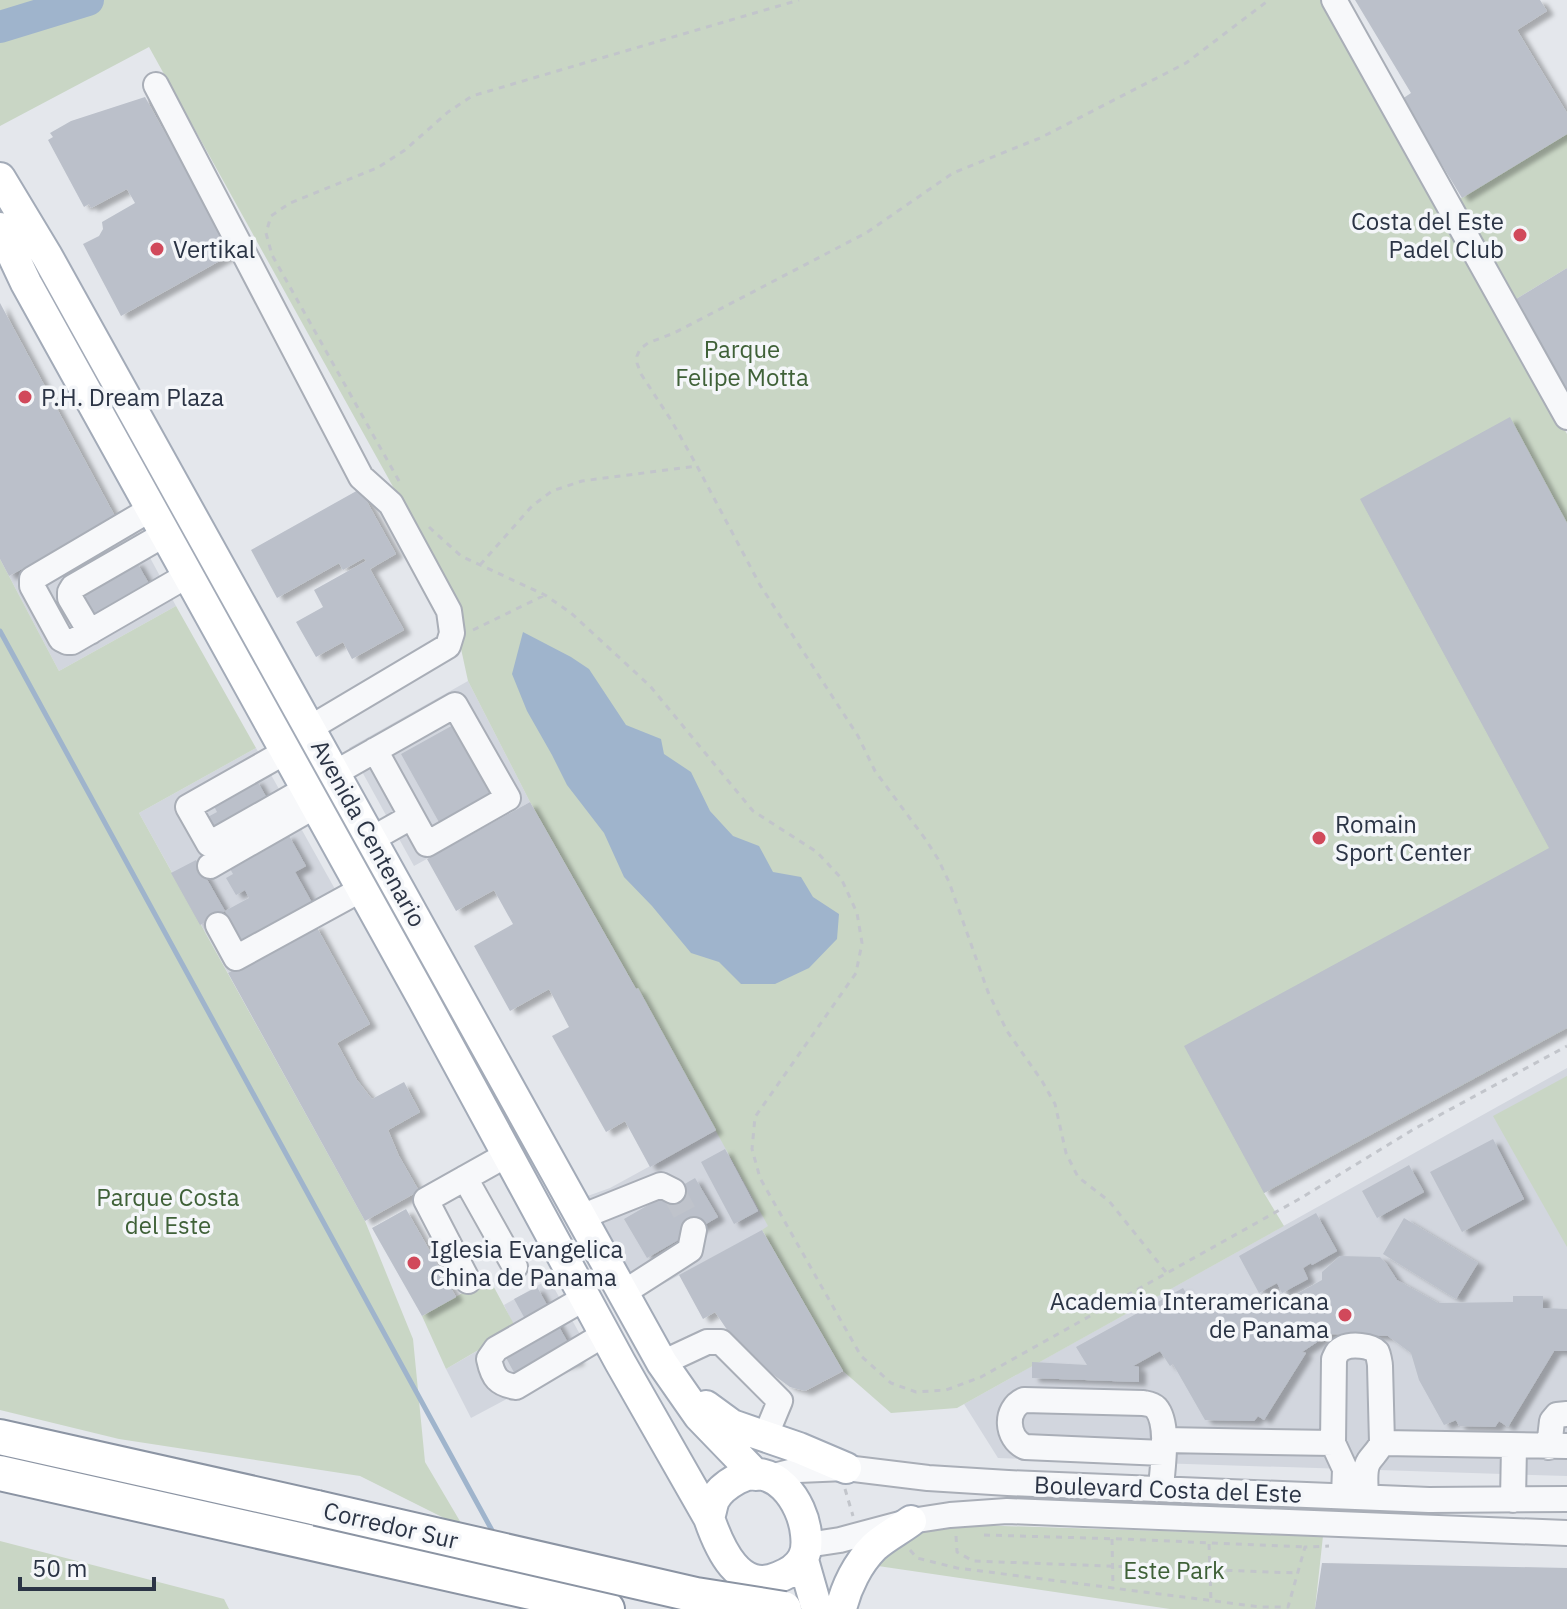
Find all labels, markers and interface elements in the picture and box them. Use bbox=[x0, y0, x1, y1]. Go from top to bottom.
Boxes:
place label: Costa del Este Padel Club bbox=[1351, 205, 1504, 265]
marker: Costa del Este Padel Club bbox=[1511, 226, 1529, 244]
place label: Vertikal bbox=[173, 233, 255, 265]
marker: Vertikal bbox=[148, 240, 166, 258]
park label: Parque Felipe Motta bbox=[675, 333, 809, 393]
place label: P.H. Dream Plaza bbox=[41, 381, 224, 413]
marker: P.H. Dream Plaza bbox=[16, 388, 34, 406]
street label: Avenida Centenario bbox=[304, 734, 434, 932]
place label: Romain Sport Center bbox=[1335, 808, 1472, 868]
marker: Romain Sport Center bbox=[1310, 829, 1328, 847]
park label: Parque Costa del Este bbox=[96, 1181, 240, 1241]
place label: Iglesia Evangelica China de Panama bbox=[430, 1233, 623, 1293]
marker: Iglesia Evangelica China de Panama bbox=[405, 1254, 423, 1272]
place label: Academia Interamericana de Panama bbox=[1050, 1285, 1329, 1345]
marker: Academia Interamericana de Panama bbox=[1336, 1306, 1354, 1324]
street label: Boulevard Costa del Este bbox=[1034, 1468, 1302, 1510]
street label: Corredor Sur bbox=[321, 1494, 462, 1556]
scale bar bbox=[20, 1541, 154, 1591]
text: 50 m bbox=[32, 1552, 87, 1584]
park label: Este Park bbox=[1123, 1554, 1225, 1586]

